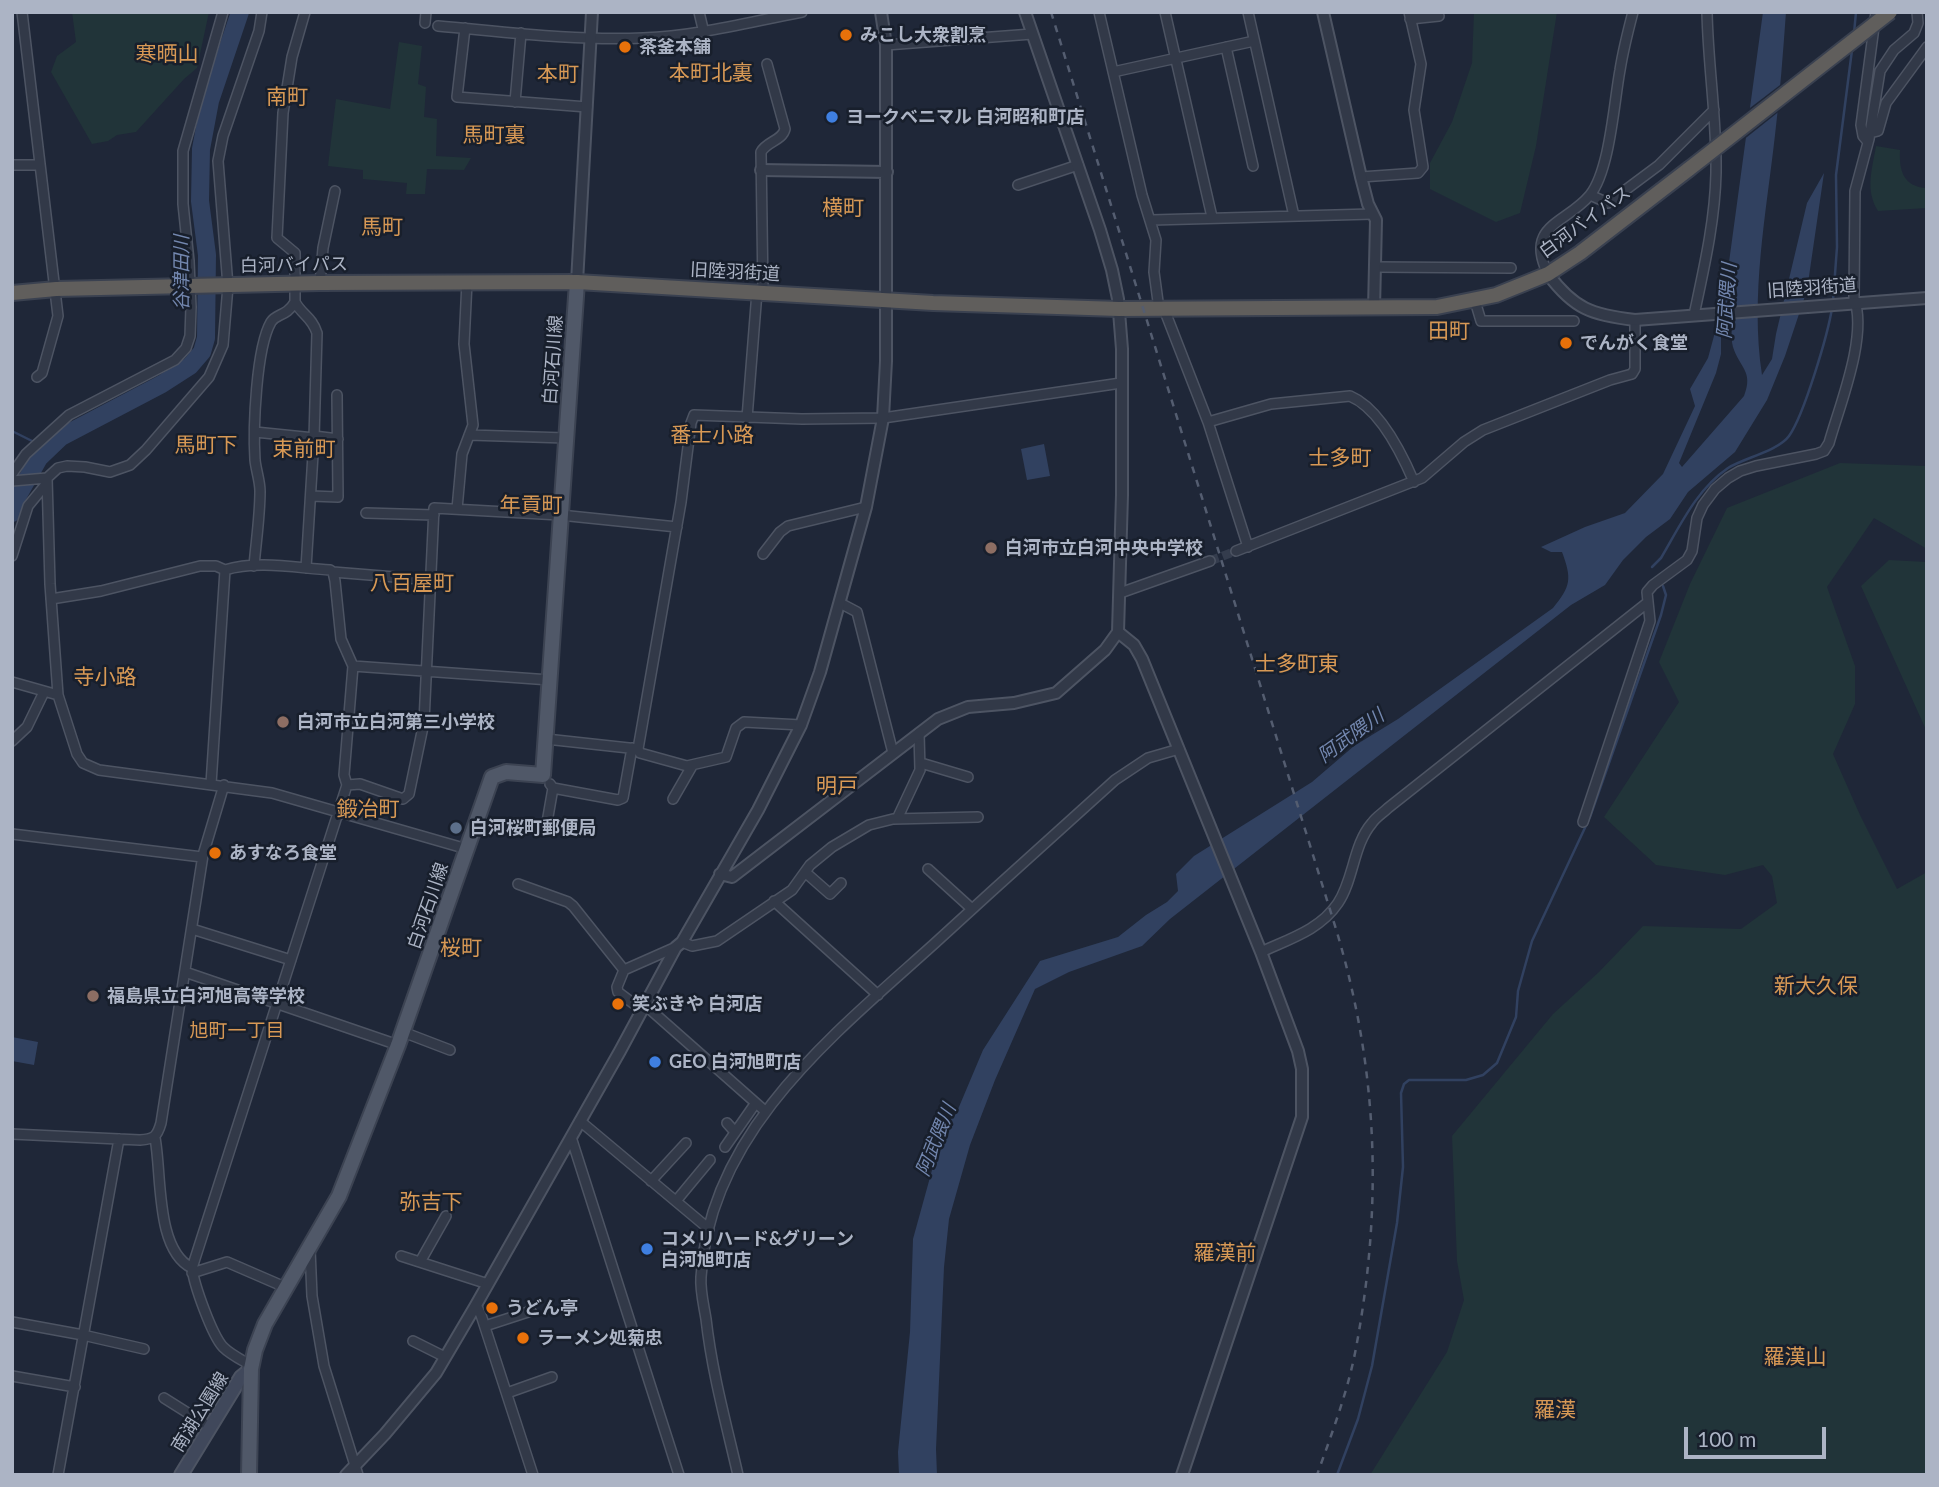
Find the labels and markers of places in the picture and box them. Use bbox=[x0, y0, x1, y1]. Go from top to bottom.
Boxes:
place label: みこし大衆割烹 bbox=[860, 24, 986, 46]
marker: みこし大衆割烹 bbox=[838, 27, 854, 43]
place label: 茶釜本舗 bbox=[639, 36, 711, 58]
marker: 茶釜本舗 bbox=[617, 39, 633, 55]
place label: ヨークベニマル 白河昭和町店 bbox=[846, 106, 1084, 128]
marker: ヨークベニマル 白河昭和町店 bbox=[824, 109, 840, 125]
place label: でんがく食堂 bbox=[1580, 332, 1688, 354]
marker: でんがく食堂 bbox=[1558, 335, 1574, 351]
place label: 白河市立白河中央中学校 bbox=[1005, 537, 1203, 559]
marker: 白河市立白河中央中学校 bbox=[983, 540, 999, 556]
place label: 白河市立白河第三小学校 bbox=[297, 711, 495, 733]
marker: 白河市立白河第三小学校 bbox=[275, 714, 291, 730]
place label: 白河桜町郵便局 bbox=[470, 817, 596, 839]
marker: 白河桜町郵便局 bbox=[448, 820, 464, 836]
place label: あすなろ食堂 bbox=[229, 842, 337, 864]
marker: あすなろ食堂 bbox=[207, 845, 223, 861]
place label: 福島県立白河旭高等学校 bbox=[107, 985, 305, 1007]
marker: 福島県立白河旭高等学校 bbox=[85, 988, 101, 1004]
place label: 笑ぶきや 白河店 bbox=[632, 993, 762, 1015]
marker: 笑ぶきや 白河店 bbox=[610, 996, 626, 1012]
place label: GEO 白河旭町店 bbox=[669, 1051, 801, 1073]
marker: GEO 白河旭町店 bbox=[647, 1054, 663, 1070]
place label: コメリハード&グリーン 白河旭町店 bbox=[661, 1228, 854, 1270]
marker: コメリハード&グリーン 白河旭町店 bbox=[639, 1241, 655, 1257]
place label: うどん亭 bbox=[506, 1297, 578, 1319]
marker: うどん亭 bbox=[484, 1300, 500, 1316]
place label: ラーメン処菊忠 bbox=[537, 1327, 663, 1349]
marker: ラーメン処菊忠 bbox=[515, 1330, 531, 1346]

